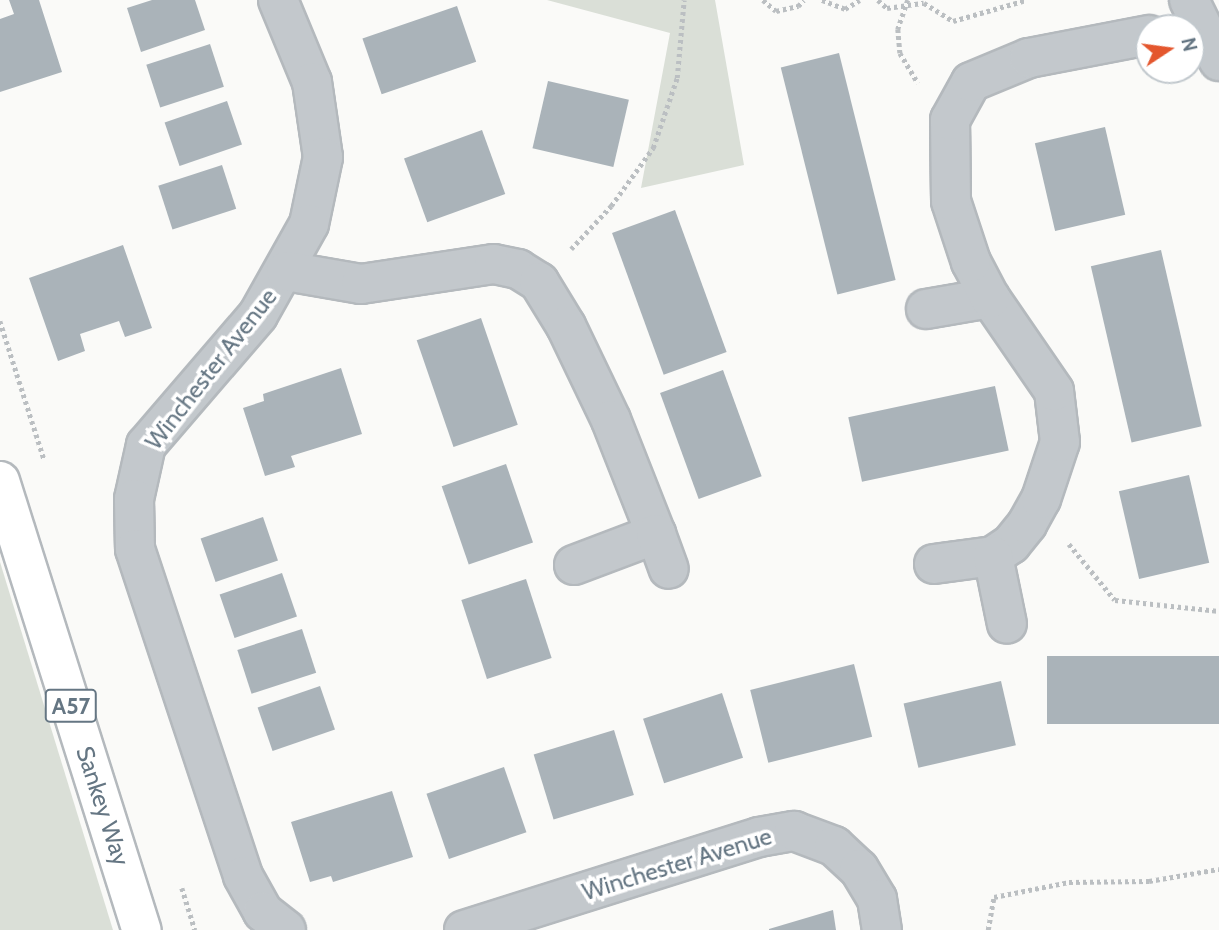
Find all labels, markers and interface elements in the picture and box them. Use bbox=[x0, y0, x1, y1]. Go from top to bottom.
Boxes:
north arrow bbox=[1135, 14, 1205, 84]
text: N bbox=[1176, 35, 1202, 54]
street label: Winchester Avenue bbox=[139, 283, 283, 455]
road number: A57 bbox=[45, 686, 97, 726]
street label: Sankey Way bbox=[70, 743, 136, 869]
street label: Winchester Avenue bbox=[579, 821, 775, 907]

